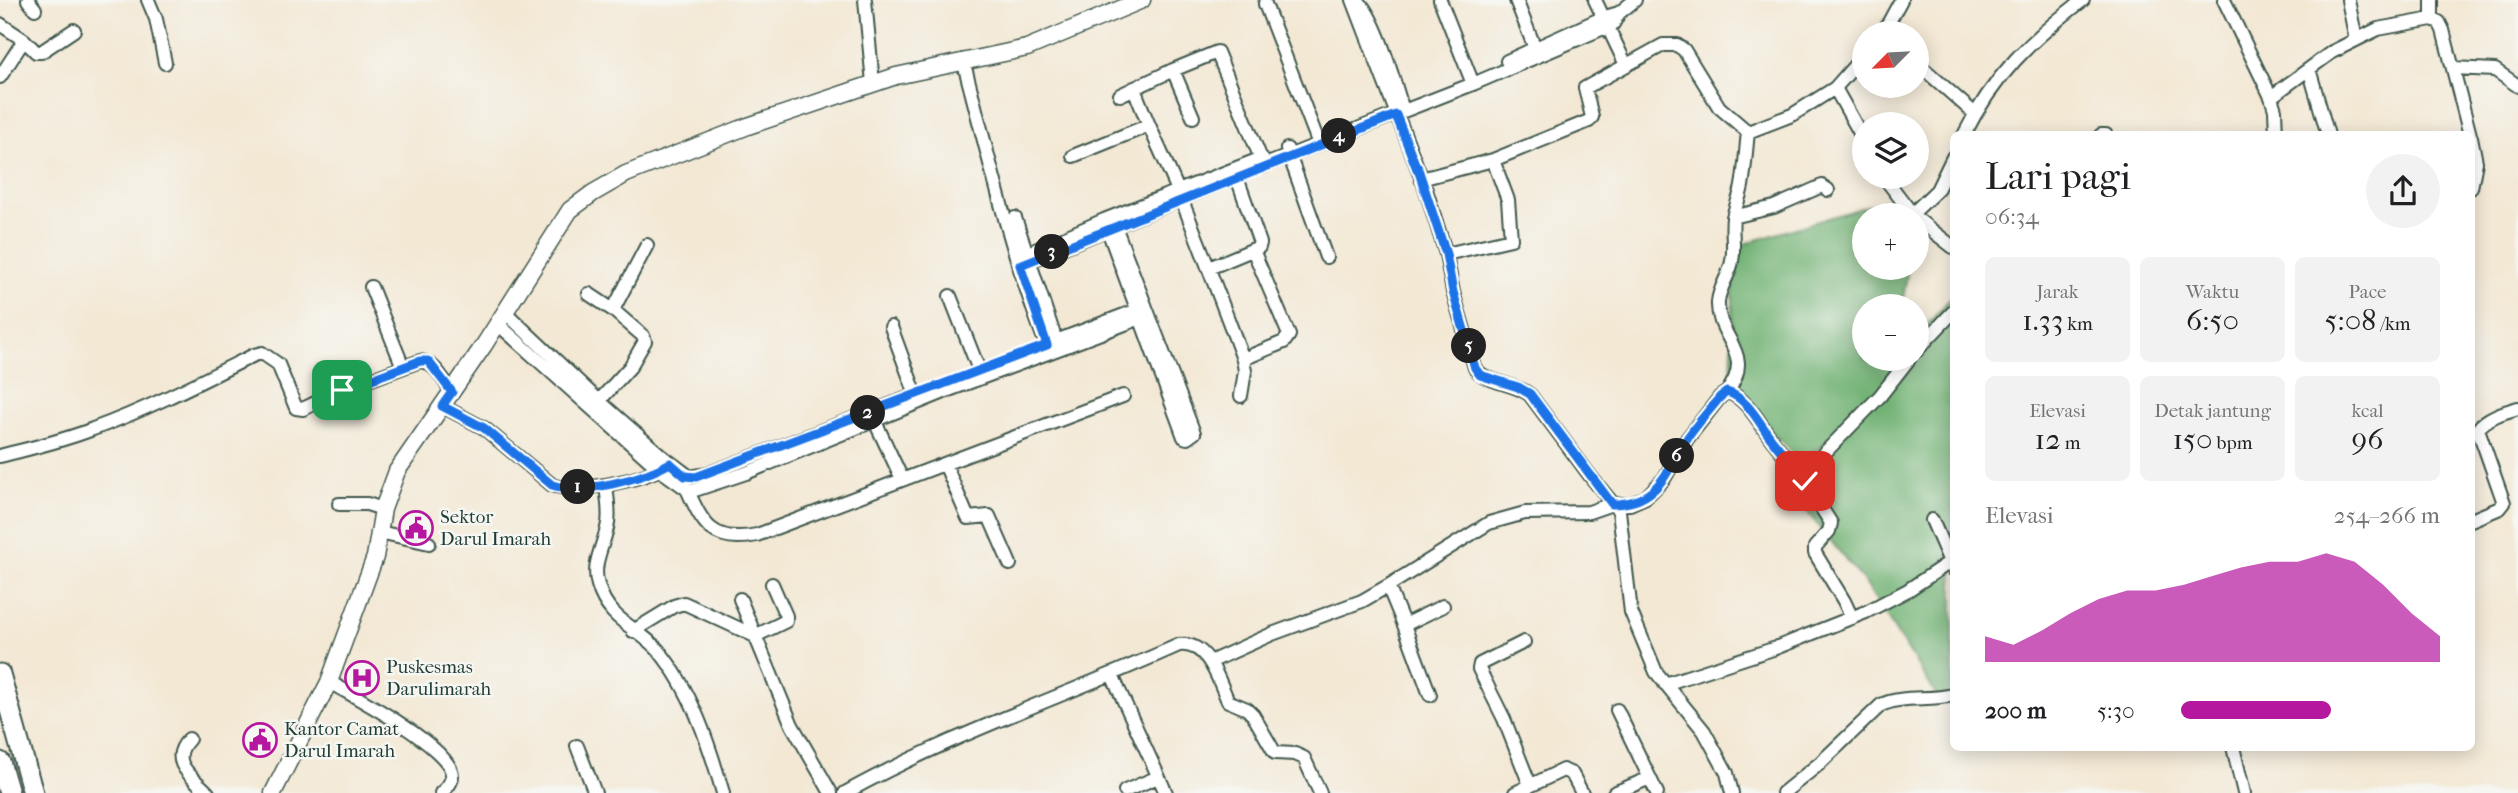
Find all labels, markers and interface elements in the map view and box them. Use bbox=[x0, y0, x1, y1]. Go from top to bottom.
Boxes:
north arrow bbox=[1852, 21, 1928, 98]
map controls bbox=[1852, 21, 1929, 371]
button: layers bbox=[1852, 112, 1929, 189]
pin: 4 bbox=[1322, 118, 1356, 154]
text: 4 bbox=[1333, 124, 1344, 146]
text: Lari pagi bbox=[1985, 154, 2131, 199]
button: share bbox=[2366, 154, 2440, 228]
button: + bbox=[1852, 203, 1929, 280]
text: 06:34 bbox=[1985, 203, 2039, 230]
pin: 3 bbox=[1034, 234, 1070, 270]
text: 3 bbox=[1048, 240, 1055, 262]
text: Jarak bbox=[2036, 281, 2079, 303]
text: Waktu bbox=[2186, 281, 2239, 303]
text: Pace bbox=[2349, 281, 2386, 303]
button: − bbox=[1852, 294, 1929, 371]
text: 1.33 bbox=[2022, 303, 2063, 338]
text: 6:50 bbox=[2186, 303, 2239, 338]
text: 5:08 bbox=[2324, 303, 2376, 338]
text: km bbox=[2063, 313, 2093, 335]
text: /km bbox=[2376, 313, 2411, 335]
pin: 5 bbox=[1452, 328, 1486, 364]
text: 5 bbox=[1464, 334, 1473, 356]
pin bbox=[312, 360, 372, 420]
icon: arrive bbox=[323, 371, 361, 409]
pin: 2 bbox=[850, 396, 886, 430]
text: Elevasi bbox=[2029, 400, 2086, 422]
text: Detak jantung bbox=[2154, 400, 2271, 422]
text: kcal bbox=[2352, 400, 2383, 422]
text: 2 bbox=[863, 401, 872, 423]
text: 12 bbox=[2034, 422, 2061, 457]
text: 150 bbox=[2172, 422, 2212, 457]
text: 96 bbox=[2352, 422, 2383, 457]
text: m bbox=[2061, 432, 2081, 454]
text: bpm bbox=[2212, 432, 2253, 454]
pin: 6 bbox=[1660, 438, 1694, 474]
text: 6 bbox=[1671, 444, 1682, 466]
pin bbox=[1775, 451, 1835, 511]
icon: check bbox=[1786, 462, 1824, 500]
pin: 1 bbox=[560, 470, 596, 504]
text: 1 bbox=[574, 475, 581, 497]
text: Elevasi bbox=[1985, 502, 2054, 529]
text: 254–266 m bbox=[2334, 502, 2440, 529]
place label: Sektor Darul Imarah bbox=[440, 506, 551, 550]
public building icon: Sektor Darul Imarah bbox=[397, 509, 435, 547]
place label: Puskesmas Darulimarah bbox=[386, 656, 492, 700]
hospital icon: Puskesmas Darulimarah bbox=[343, 659, 381, 697]
text: 200 m bbox=[1985, 697, 2046, 724]
text: 5:30 bbox=[2097, 697, 2135, 724]
place label: Kantor Camat Darul Imarah bbox=[284, 718, 399, 762]
public building icon: Kantor Camat Darul Imarah bbox=[241, 721, 279, 759]

